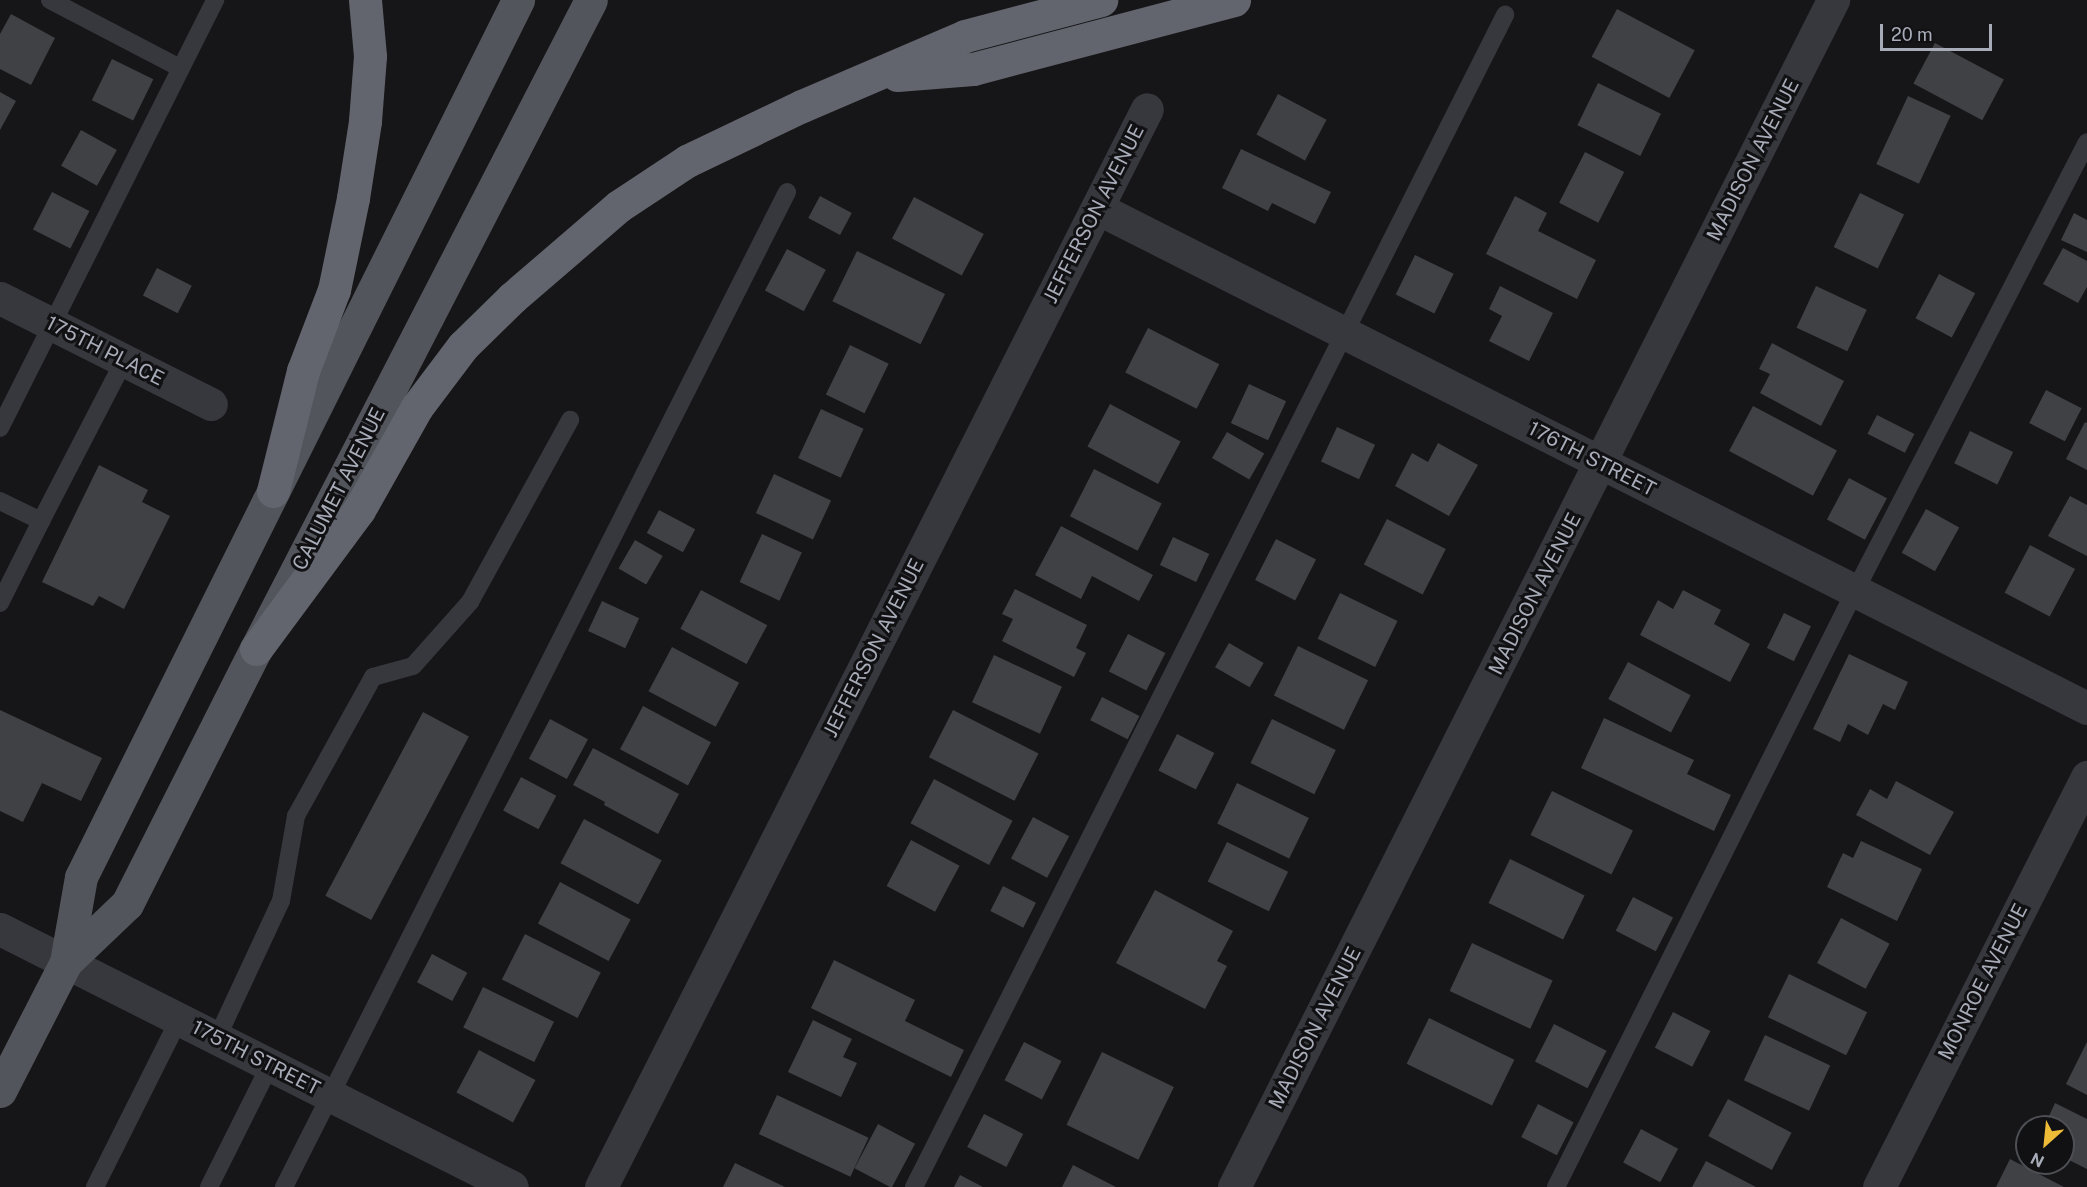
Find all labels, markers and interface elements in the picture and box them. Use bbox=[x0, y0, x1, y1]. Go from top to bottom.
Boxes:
scale bar bbox=[1883, 12, 1996, 50]
text: 20 m bbox=[1891, 24, 1933, 45]
street label: MADISON AVENUE bbox=[1702, 75, 1804, 245]
street label: JEFFERSON AVENUE bbox=[1039, 121, 1149, 307]
street label: 175TH PLACE bbox=[42, 311, 168, 391]
street label: CALUMET AVENUE bbox=[288, 404, 390, 574]
street label: 176TH STREET bbox=[1524, 417, 1660, 501]
street label: MADISON AVENUE bbox=[1484, 509, 1586, 679]
street label: JEFFERSON AVENUE bbox=[819, 555, 929, 741]
street label: MONROE AVENUE bbox=[1933, 900, 2033, 1064]
street label: MADISON AVENUE bbox=[1264, 943, 1366, 1113]
street label: 175TH STREET bbox=[188, 1015, 324, 1101]
north arrow bbox=[2015, 1115, 2075, 1175]
text: N bbox=[2028, 1148, 2047, 1171]

